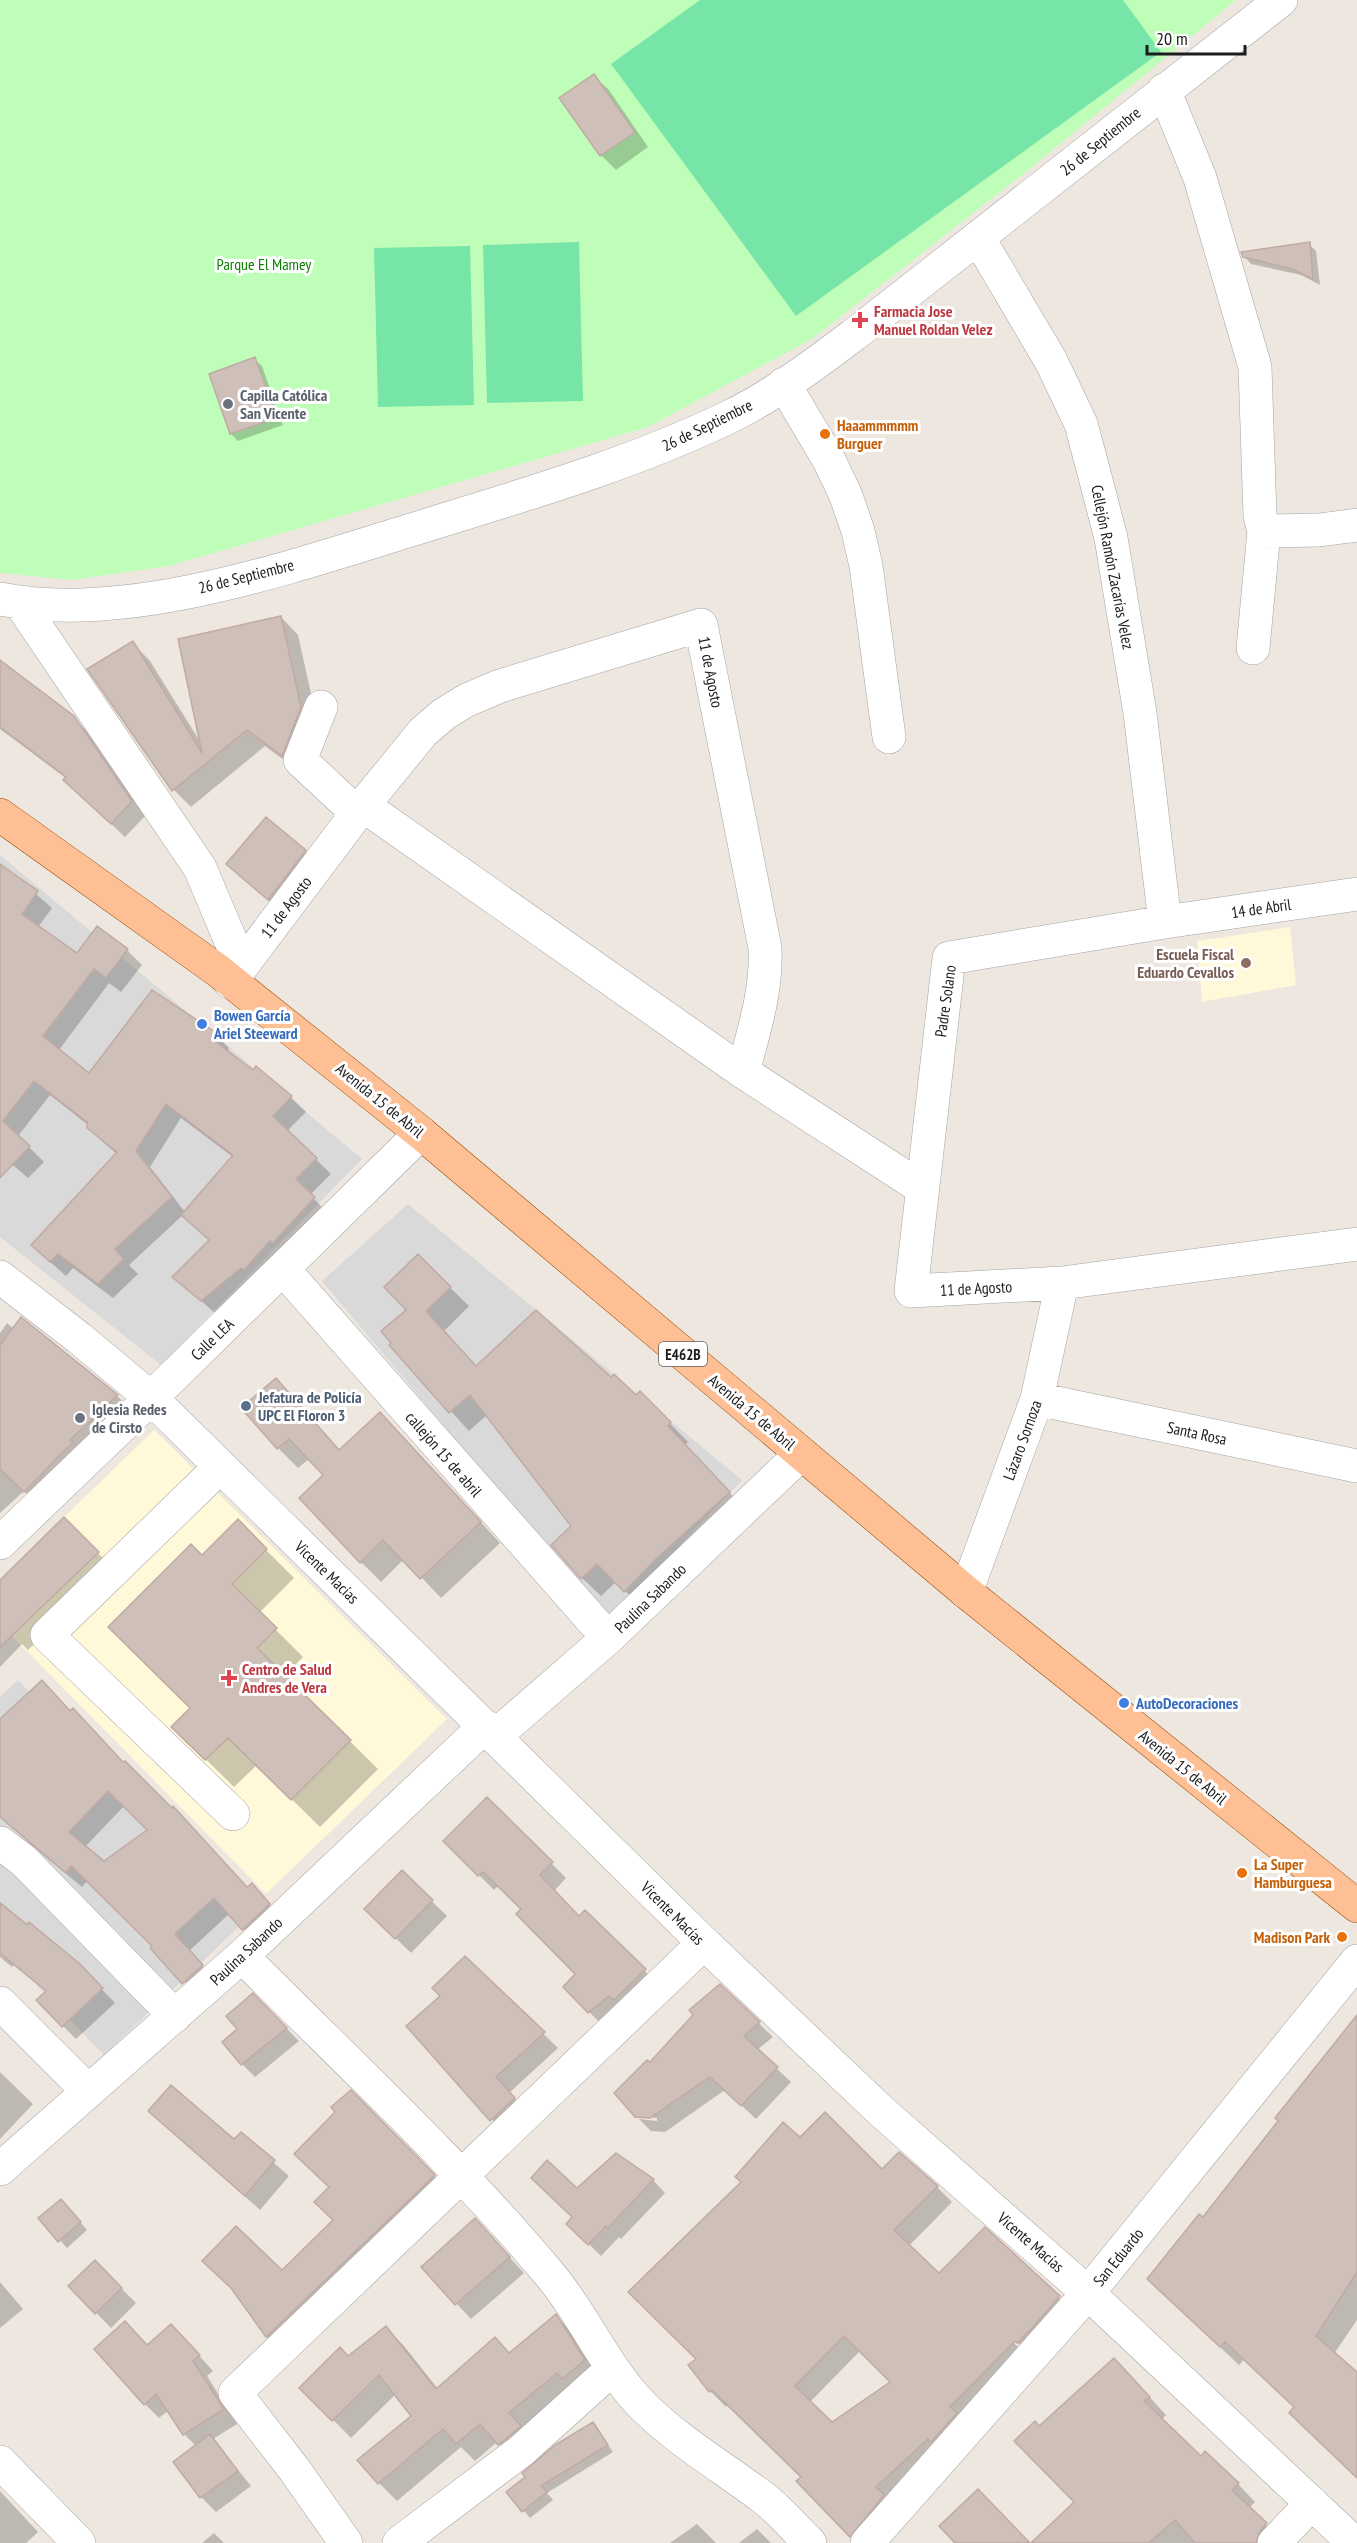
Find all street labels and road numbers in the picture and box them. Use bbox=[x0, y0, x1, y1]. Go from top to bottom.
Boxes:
street label: 26 de Septiembre bbox=[1056, 102, 1144, 180]
street label: 26 de Septiembre bbox=[659, 395, 755, 455]
street label: Cellejón Ramón Zacarías Velez bbox=[1087, 483, 1139, 651]
street label: 26 de Septiembre bbox=[196, 554, 296, 598]
street label: 11 de Agosto bbox=[694, 635, 728, 709]
street label: 11 de Agosto bbox=[256, 872, 316, 942]
street label: 14 de Abril bbox=[1230, 894, 1293, 922]
street label: Padre Solano bbox=[930, 964, 960, 1038]
street label: Avenida 15 de Abril bbox=[332, 1058, 428, 1142]
street label: 11 de Agosto bbox=[939, 1276, 1013, 1300]
street label: Calle LEA bbox=[186, 1313, 238, 1364]
road number: E462B bbox=[659, 1342, 707, 1366]
street label: Avenida 15 de Abril bbox=[704, 1370, 800, 1454]
street label: Lázaro Sornoza bbox=[998, 1397, 1046, 1483]
street label: callejón 15 de abril bbox=[401, 1407, 487, 1501]
street label: Santa Rosa bbox=[1165, 1417, 1229, 1449]
street label: Vicente Macías bbox=[290, 1536, 363, 1608]
street label: Paulina Sabando bbox=[610, 1559, 690, 1637]
street label: Avenida 15 de Abril bbox=[1135, 1725, 1231, 1809]
street label: Vicente Macías bbox=[636, 1876, 709, 1949]
street label: Paulina Sabando bbox=[206, 1912, 286, 1990]
street label: Vicente Macías bbox=[993, 2207, 1068, 2276]
street label: San Eduardo bbox=[1089, 2224, 1148, 2290]

